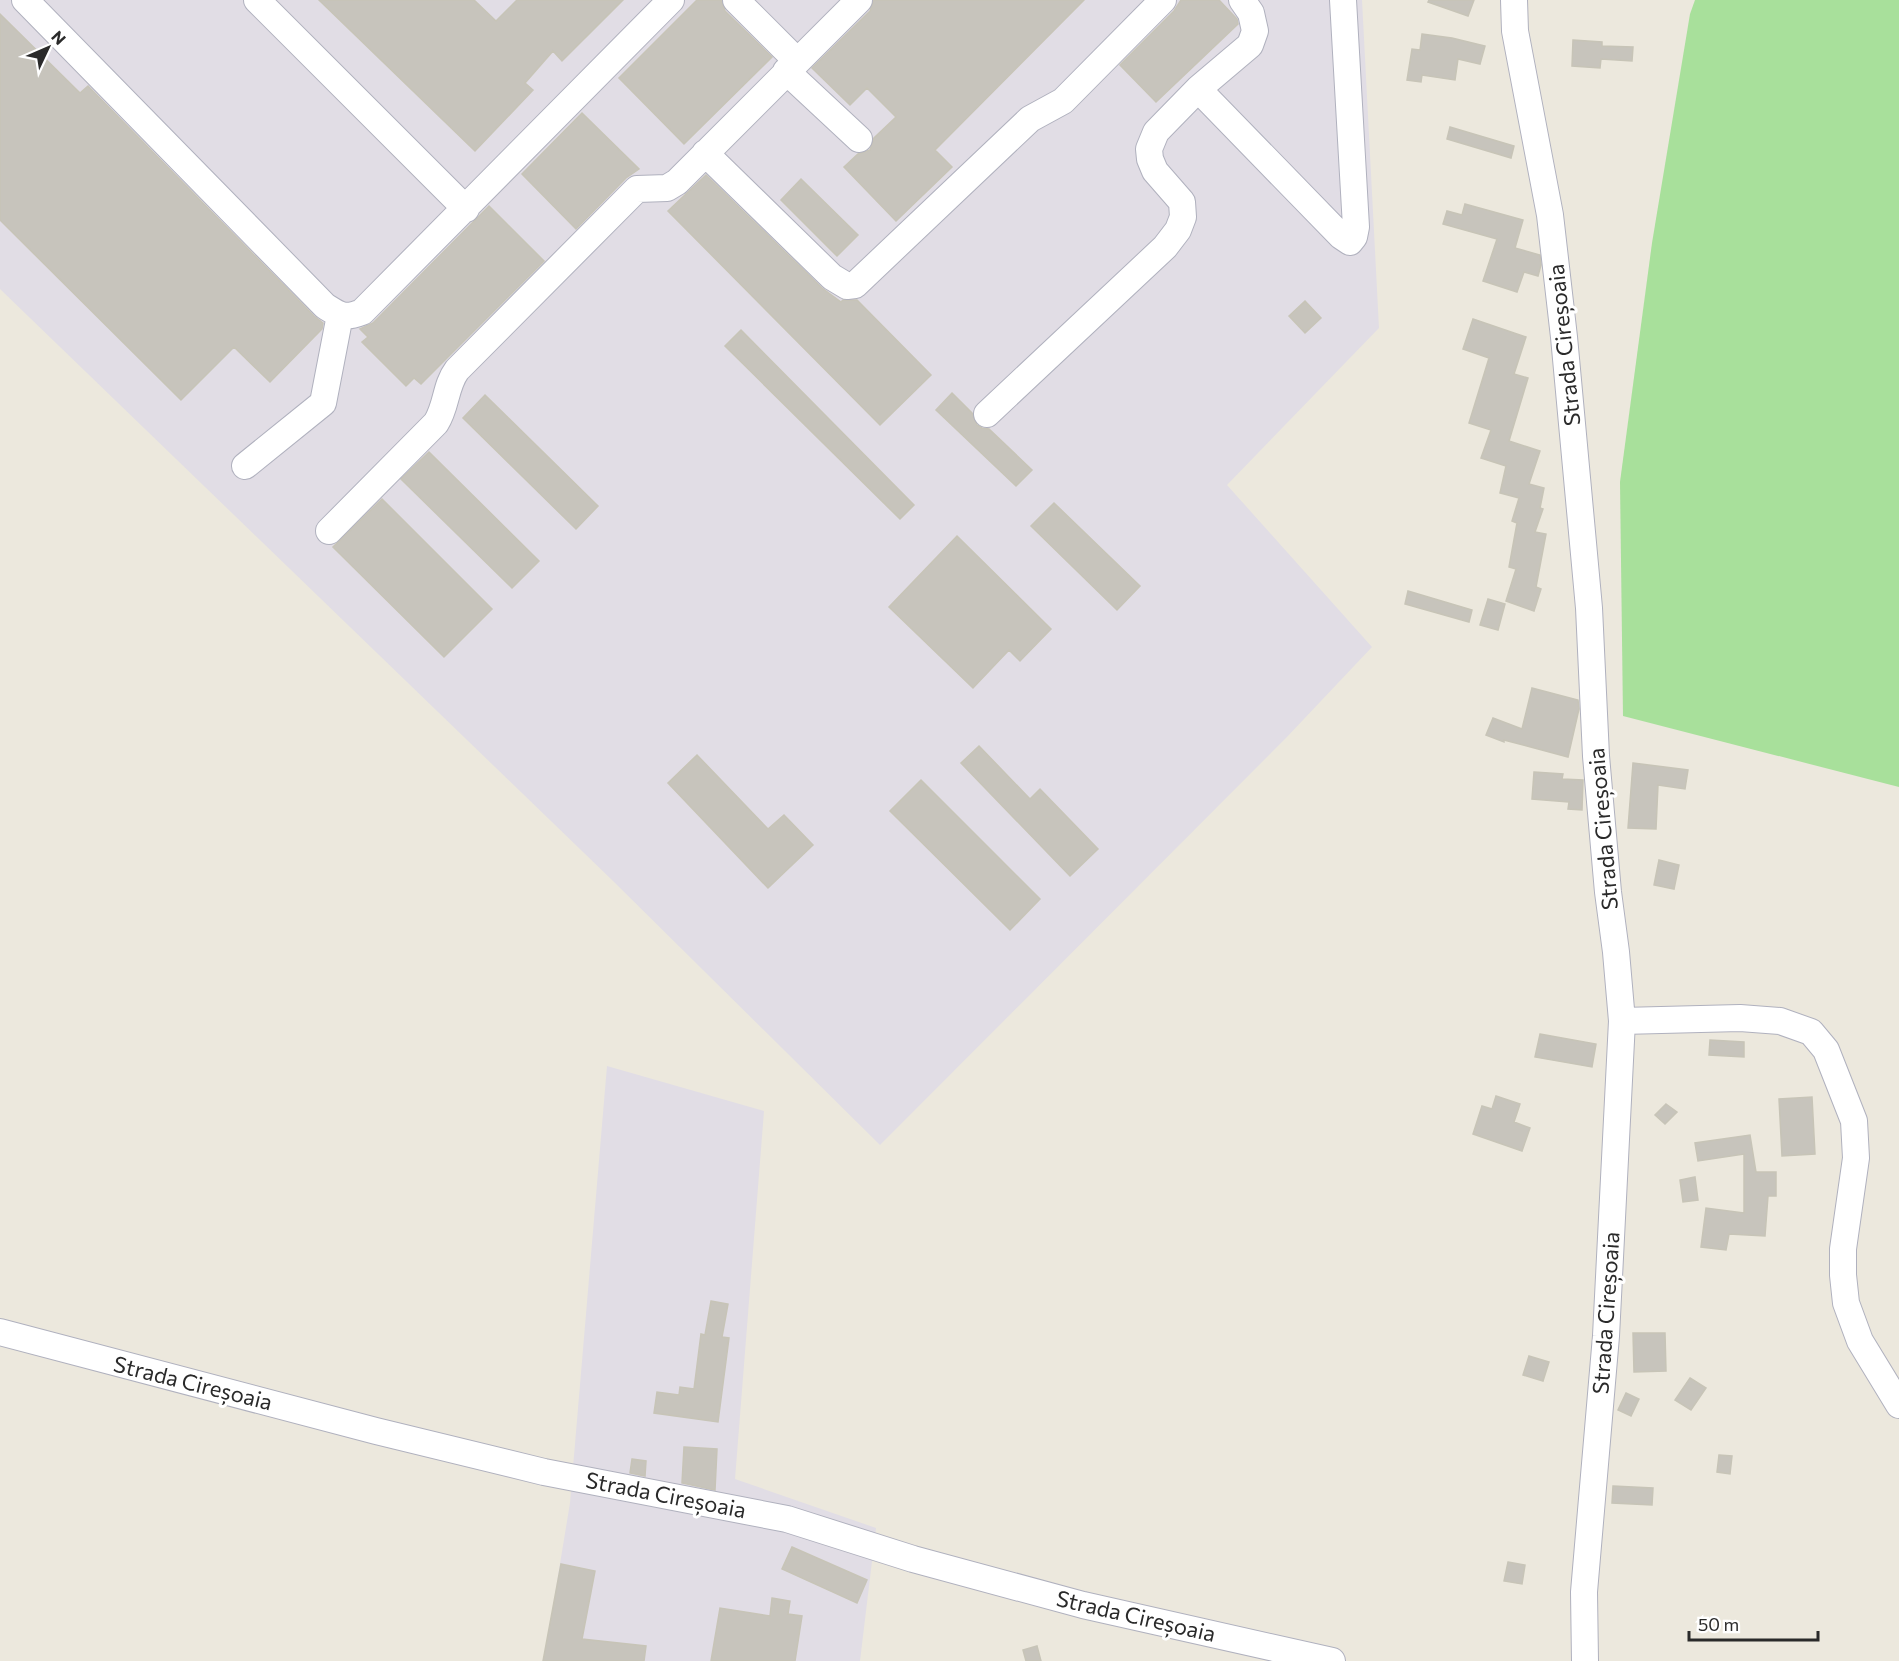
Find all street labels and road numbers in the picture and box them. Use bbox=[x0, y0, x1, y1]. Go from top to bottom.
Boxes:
street label: Strada Cireșoaia bbox=[1542, 263, 1586, 427]
street label: Strada Cireșoaia bbox=[1582, 747, 1624, 911]
street label: Strada Cireșoaia bbox=[1586, 1231, 1626, 1395]
street label: Strada Cireșoaia bbox=[111, 1350, 275, 1416]
street label: Strada Cireșoaia bbox=[583, 1466, 749, 1524]
street label: Strada Cireșoaia bbox=[1054, 1584, 1218, 1648]

